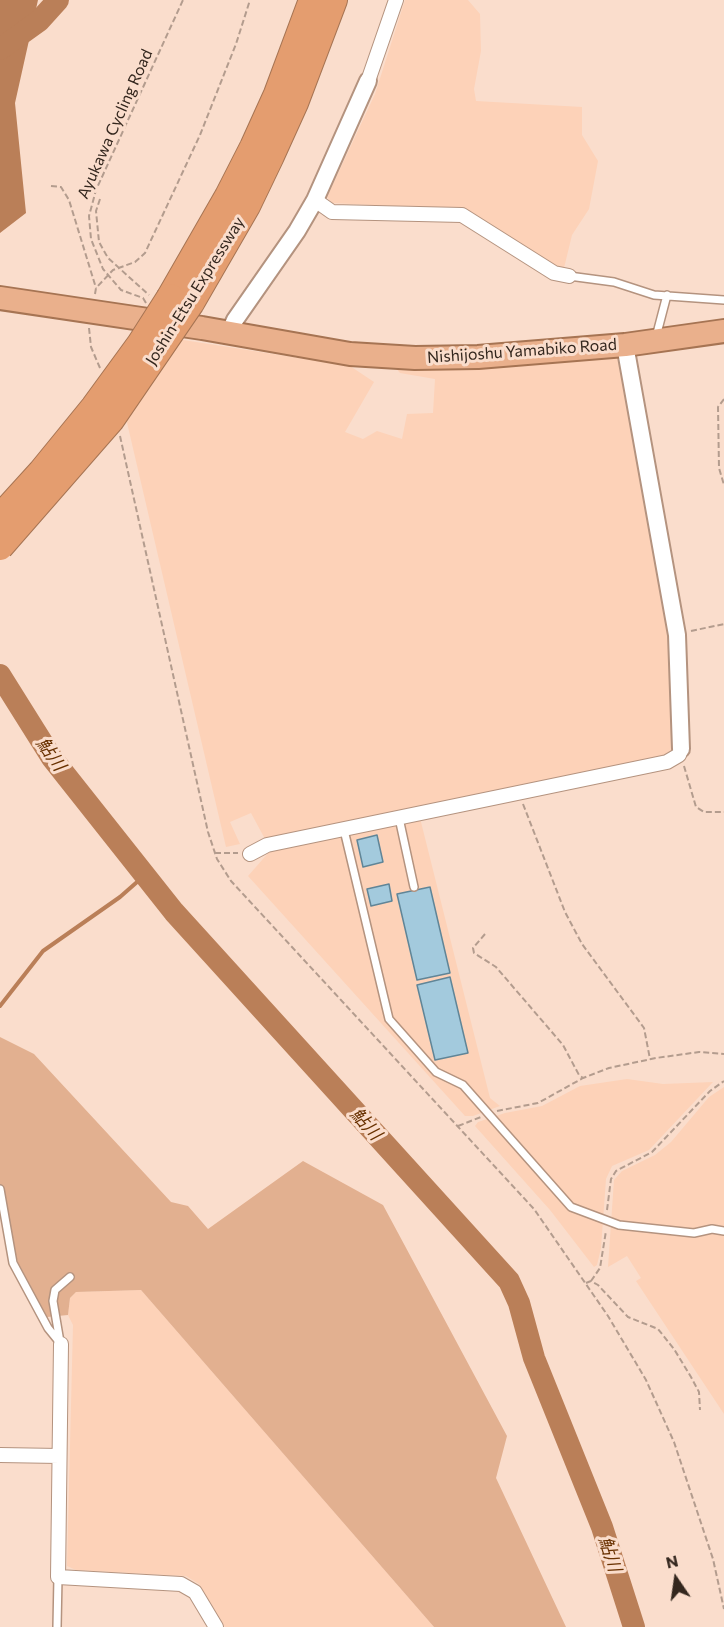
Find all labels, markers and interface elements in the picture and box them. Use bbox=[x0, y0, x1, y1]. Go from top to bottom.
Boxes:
street label: Ayukawa Cycling Road bbox=[73, 46, 157, 202]
street label: Joshin-Etsu Expressway bbox=[141, 213, 249, 369]
street label: Nishijoshu Yamabiko Road bbox=[427, 335, 617, 367]
water label: 鮎川 bbox=[32, 733, 70, 775]
water label: 鮎川 bbox=[346, 1103, 386, 1145]
water label: 鮎川 bbox=[594, 1534, 626, 1574]
north arrow bbox=[646, 1549, 706, 1609]
text: N bbox=[664, 1550, 680, 1572]

